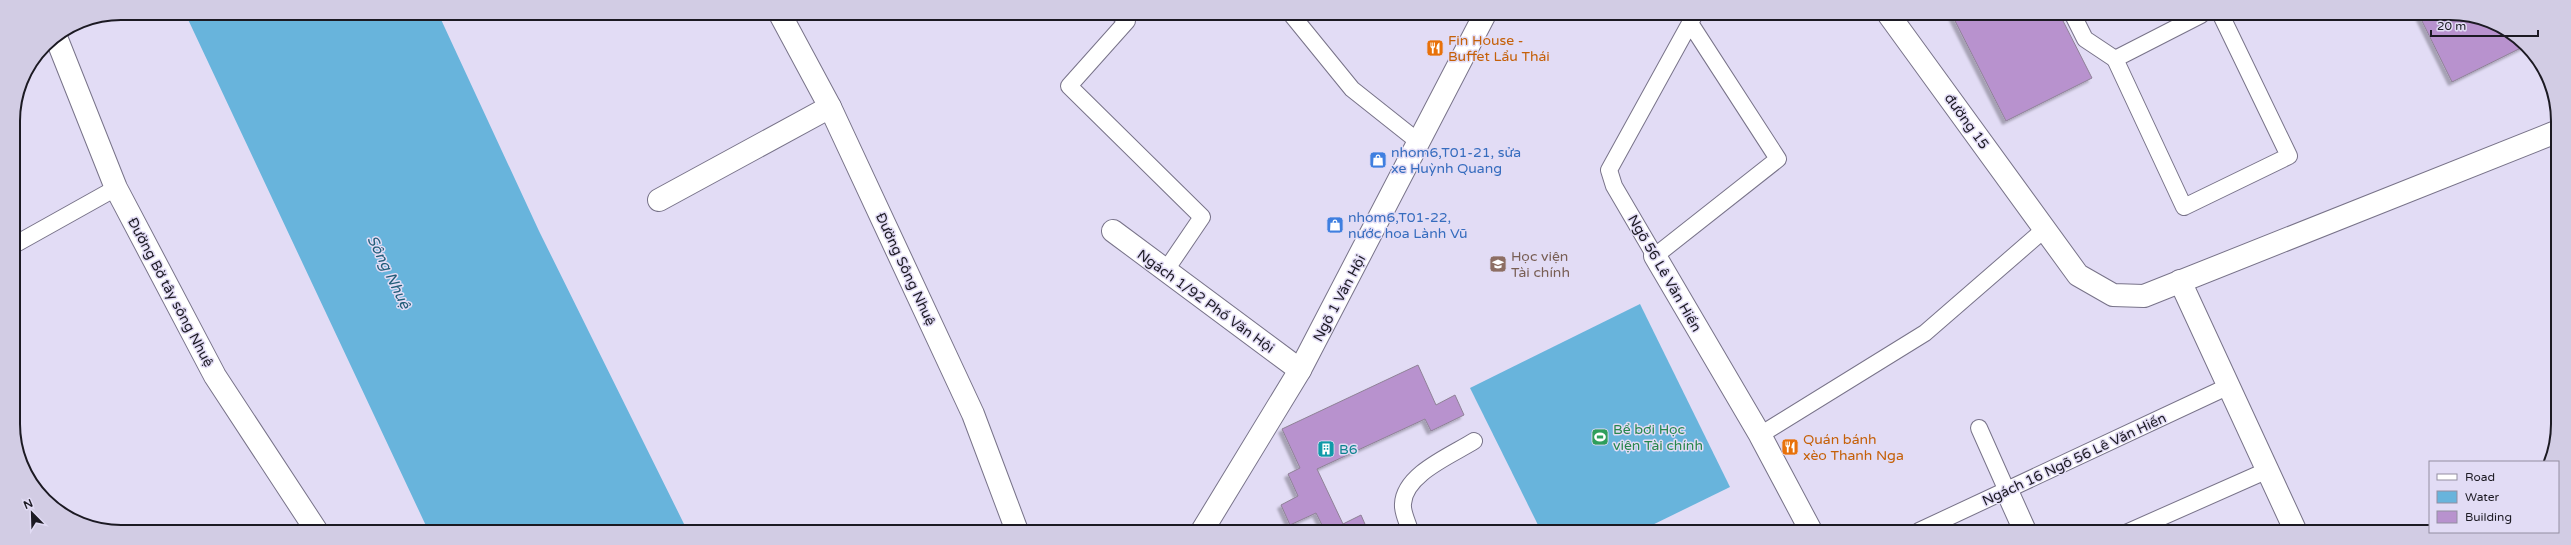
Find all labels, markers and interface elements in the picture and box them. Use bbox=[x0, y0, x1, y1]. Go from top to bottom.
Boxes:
scale bar bbox=[2431, 12, 2538, 38]
text: 20 m bbox=[2437, 19, 2466, 33]
place label: Fin House - Buffet Lẩu Thái bbox=[1448, 32, 1550, 65]
restaurant icon: Fin House - Buffet Lẩu Thái bbox=[1425, 38, 1445, 58]
street label: đường 15 bbox=[1941, 90, 1992, 152]
place label: nhom6,T01-21, sửa xe Huỳnh Quang bbox=[1391, 144, 1521, 177]
shop icon: nhom6,T01-21, sửa xe Huỳnh Quang bbox=[1368, 150, 1388, 170]
place label: nhom6,T01-22, nước hoa Lành Vũ bbox=[1348, 209, 1468, 242]
street label: Đường Sông Nhuệ bbox=[872, 210, 939, 329]
street label: Ngõ 56 Lê Văn Hiến bbox=[1624, 212, 1705, 335]
street label: Đường Bờ tây sông Nhuệ bbox=[124, 215, 217, 370]
shop icon: nhom6,T01-22, nước hoa Lành Vũ bbox=[1325, 215, 1345, 235]
water label: Sông Nhuệ bbox=[363, 232, 415, 313]
street label: Ngách 1/92 Phố Văn Hội bbox=[1134, 246, 1277, 357]
place label: Học viện Tài chính bbox=[1511, 248, 1570, 281]
street label: Ngõ 1 Văn Hội bbox=[1309, 252, 1369, 345]
school or university icon: Học viện Tài chính bbox=[1488, 254, 1508, 274]
street label: Ngách 16 Ngõ 56 Lê Văn Hiến bbox=[1980, 409, 2169, 510]
place label: Bể bơi Học viện Tài chính bbox=[1613, 421, 1703, 454]
sports icon: Bể bơi Học viện Tài chính bbox=[1590, 427, 1610, 447]
place label: Quán bánh xèo Thanh Nga bbox=[1803, 431, 1904, 464]
restaurant icon: Quán bánh xèo Thanh Nga bbox=[1780, 437, 1800, 457]
building icon: B6 bbox=[1316, 439, 1336, 459]
place label: B6 bbox=[1339, 441, 1358, 458]
legend bbox=[2429, 461, 2559, 533]
text: Road bbox=[2465, 470, 2495, 484]
text: Water bbox=[2465, 490, 2500, 504]
north arrow bbox=[12, 493, 52, 533]
text: N bbox=[22, 497, 35, 512]
text: Building bbox=[2465, 510, 2512, 524]

